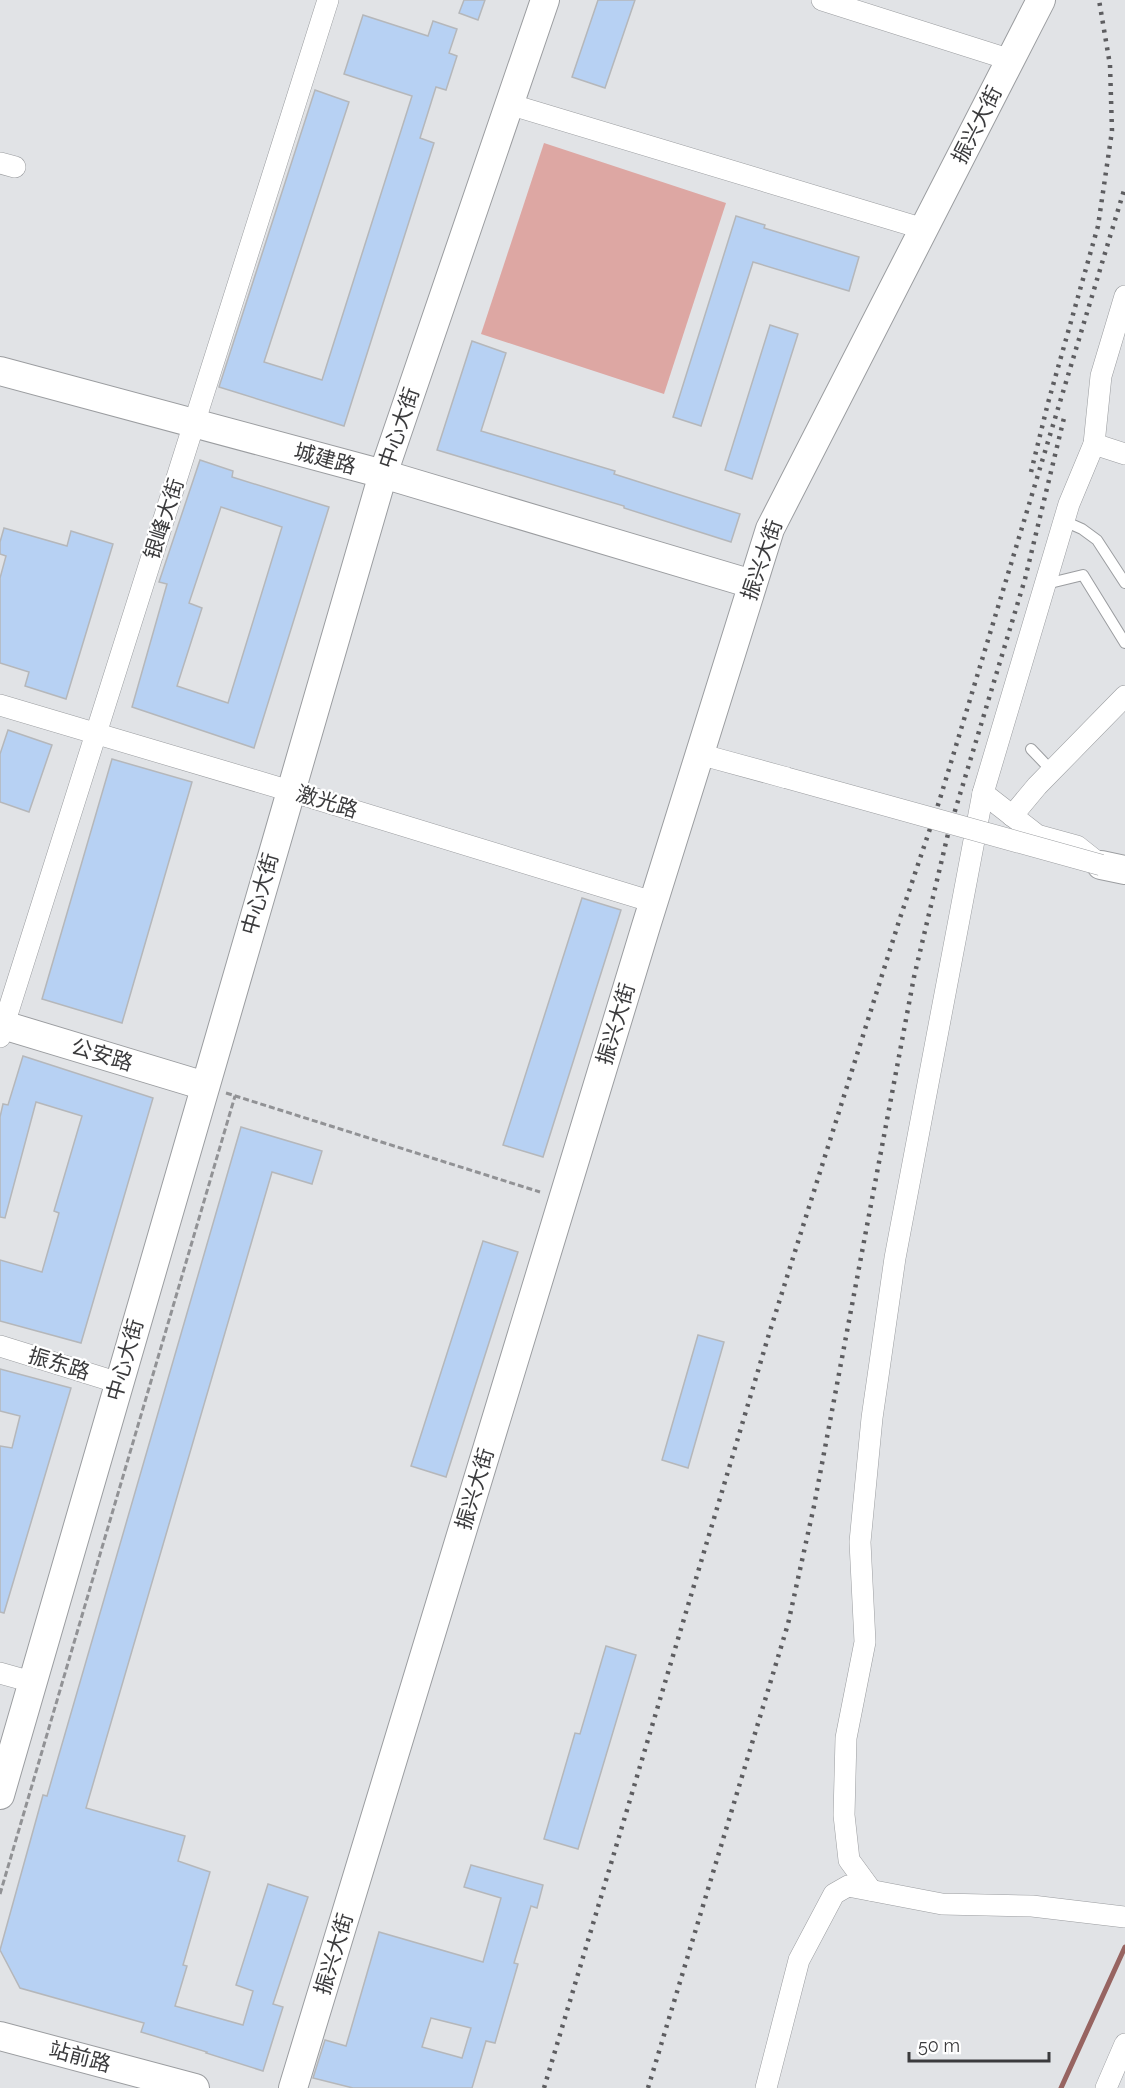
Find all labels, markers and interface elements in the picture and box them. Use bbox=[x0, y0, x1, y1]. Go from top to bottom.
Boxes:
street label: 振兴大街 bbox=[946, 82, 1007, 168]
street label: 中心大街 bbox=[373, 384, 424, 472]
street label: 城建路 bbox=[291, 438, 359, 479]
street label: 银峰大街 bbox=[139, 475, 188, 563]
street label: 振兴大街 bbox=[736, 516, 787, 604]
street label: 激光路 bbox=[293, 780, 361, 823]
street label: 中心大街 bbox=[236, 850, 283, 938]
street label: 振兴大街 bbox=[591, 980, 640, 1068]
street label: 公安路 bbox=[68, 1033, 136, 1076]
street label: 中心大街 bbox=[101, 1316, 148, 1404]
street label: 振东路 bbox=[25, 1342, 93, 1385]
street label: 振兴大街 bbox=[450, 1445, 499, 1533]
street label: 振兴大街 bbox=[309, 1910, 358, 1998]
scale bar bbox=[909, 2025, 1048, 2063]
text: 50 m bbox=[918, 2035, 960, 2056]
street label: 站前路 bbox=[46, 2036, 114, 2077]

